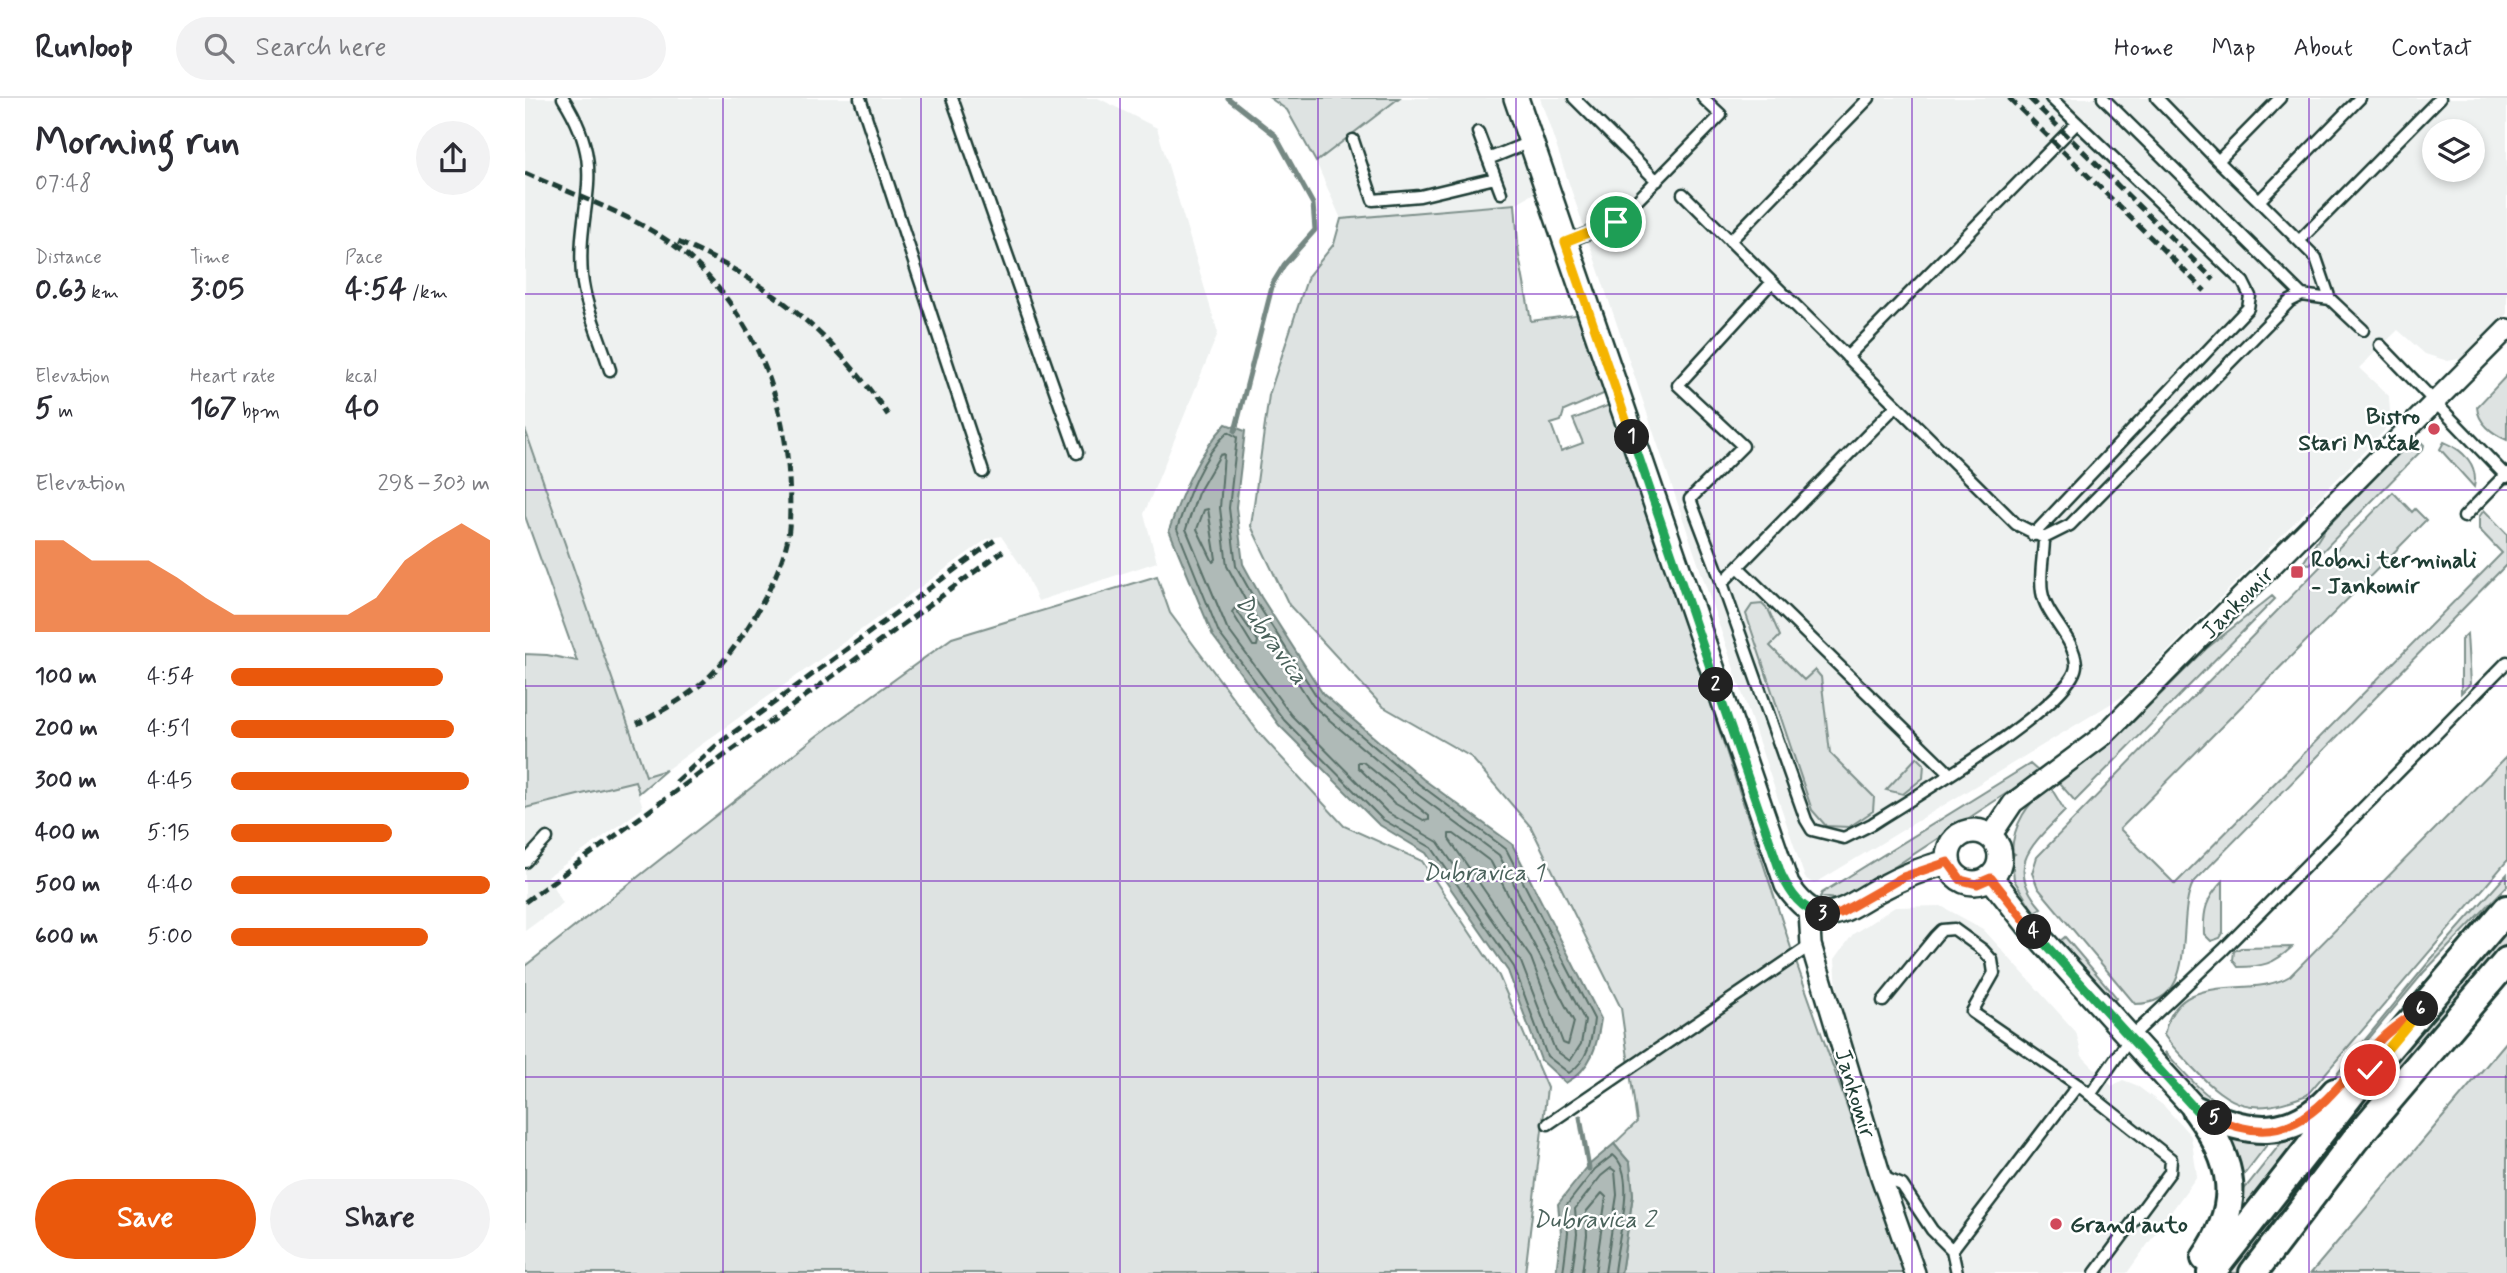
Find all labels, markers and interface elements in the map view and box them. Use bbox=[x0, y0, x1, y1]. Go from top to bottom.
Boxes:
search box bbox=[176, 17, 666, 80]
text: Runloop bbox=[35, 26, 134, 70]
icon: search bbox=[200, 29, 238, 67]
text: Search here bbox=[256, 31, 386, 65]
text: Home bbox=[2114, 33, 2174, 64]
text: Map bbox=[2212, 33, 2256, 64]
text: About bbox=[2294, 33, 2353, 64]
text: Contact bbox=[2391, 33, 2472, 64]
text: Morning run bbox=[35, 118, 240, 167]
map controls bbox=[2422, 119, 2485, 182]
button: layers bbox=[2422, 119, 2485, 182]
button: share bbox=[416, 121, 490, 195]
text: 07:48 bbox=[35, 169, 92, 199]
pin bbox=[1586, 192, 1646, 252]
icon: arrive bbox=[1597, 203, 1635, 241]
text: Distance bbox=[35, 245, 102, 270]
text: Time bbox=[190, 245, 230, 270]
text: Pace bbox=[345, 245, 383, 270]
text: 0.63 bbox=[35, 270, 86, 309]
text: 3:05 bbox=[190, 270, 244, 309]
text: 4:54 bbox=[345, 270, 407, 309]
text: km bbox=[86, 280, 119, 305]
text: /km bbox=[407, 280, 448, 305]
text: Elevation bbox=[35, 364, 110, 389]
text: Heart rate bbox=[190, 364, 275, 389]
text: kcal bbox=[345, 364, 377, 389]
text: 5 bbox=[35, 389, 53, 428]
text: 167 bbox=[190, 389, 237, 428]
text: 40 bbox=[345, 389, 380, 428]
text: m bbox=[53, 399, 73, 424]
text: bpm bbox=[237, 399, 280, 424]
place label: Bistro Stari Mačak bbox=[2298, 403, 2420, 459]
pin: 1 bbox=[1615, 420, 1649, 454]
marker: Bistro Stari Mačak bbox=[2426, 421, 2442, 437]
text: 1 bbox=[1627, 424, 1636, 449]
text: Elevation bbox=[35, 469, 126, 499]
text: 298–303 m bbox=[377, 469, 490, 499]
place label: Robni terminali - Jankomir bbox=[2311, 546, 2477, 602]
street label: Jankomir bbox=[2195, 560, 2282, 647]
marker: Robni terminali - Jankomir bbox=[2289, 564, 2305, 580]
water label: Dubravica bbox=[1228, 589, 1314, 691]
text: 100 m bbox=[35, 662, 97, 692]
text: 4:54 bbox=[147, 662, 194, 692]
pin: 2 bbox=[1699, 668, 1733, 702]
text: 2 bbox=[1711, 672, 1720, 697]
text: 200 m bbox=[35, 714, 98, 744]
text: 4:51 bbox=[147, 714, 190, 744]
text: 300 m bbox=[35, 766, 97, 796]
text: 4:45 bbox=[147, 766, 192, 796]
text: 400 m bbox=[35, 818, 100, 848]
text: 5:15 bbox=[147, 818, 189, 848]
water label: Dubravica 1 bbox=[1422, 858, 1546, 889]
text: 500 m bbox=[35, 870, 100, 900]
text: 4:40 bbox=[147, 870, 193, 900]
pin: 3 bbox=[1805, 896, 1841, 932]
text: 3 bbox=[1818, 901, 1827, 926]
pin: 4 bbox=[2017, 914, 2051, 950]
text: 4 bbox=[2028, 919, 2039, 944]
text: 600 m bbox=[35, 922, 98, 952]
text: 5:00 bbox=[147, 922, 193, 952]
pin: 6 bbox=[2403, 992, 2438, 1026]
text: 6 bbox=[2416, 996, 2425, 1021]
pin bbox=[2340, 1040, 2400, 1100]
street label: Jankomir bbox=[1826, 1045, 1882, 1142]
icon: check bbox=[2351, 1051, 2389, 1089]
pin: 5 bbox=[2197, 1100, 2233, 1136]
text: 5 bbox=[2209, 1105, 2220, 1130]
button: Save bbox=[35, 1179, 256, 1259]
button: Share bbox=[270, 1179, 490, 1259]
water label: Dubravica 2 bbox=[1533, 1205, 1657, 1236]
place label: Grand auto bbox=[2070, 1211, 2188, 1241]
marker: Grand auto bbox=[2048, 1216, 2064, 1232]

